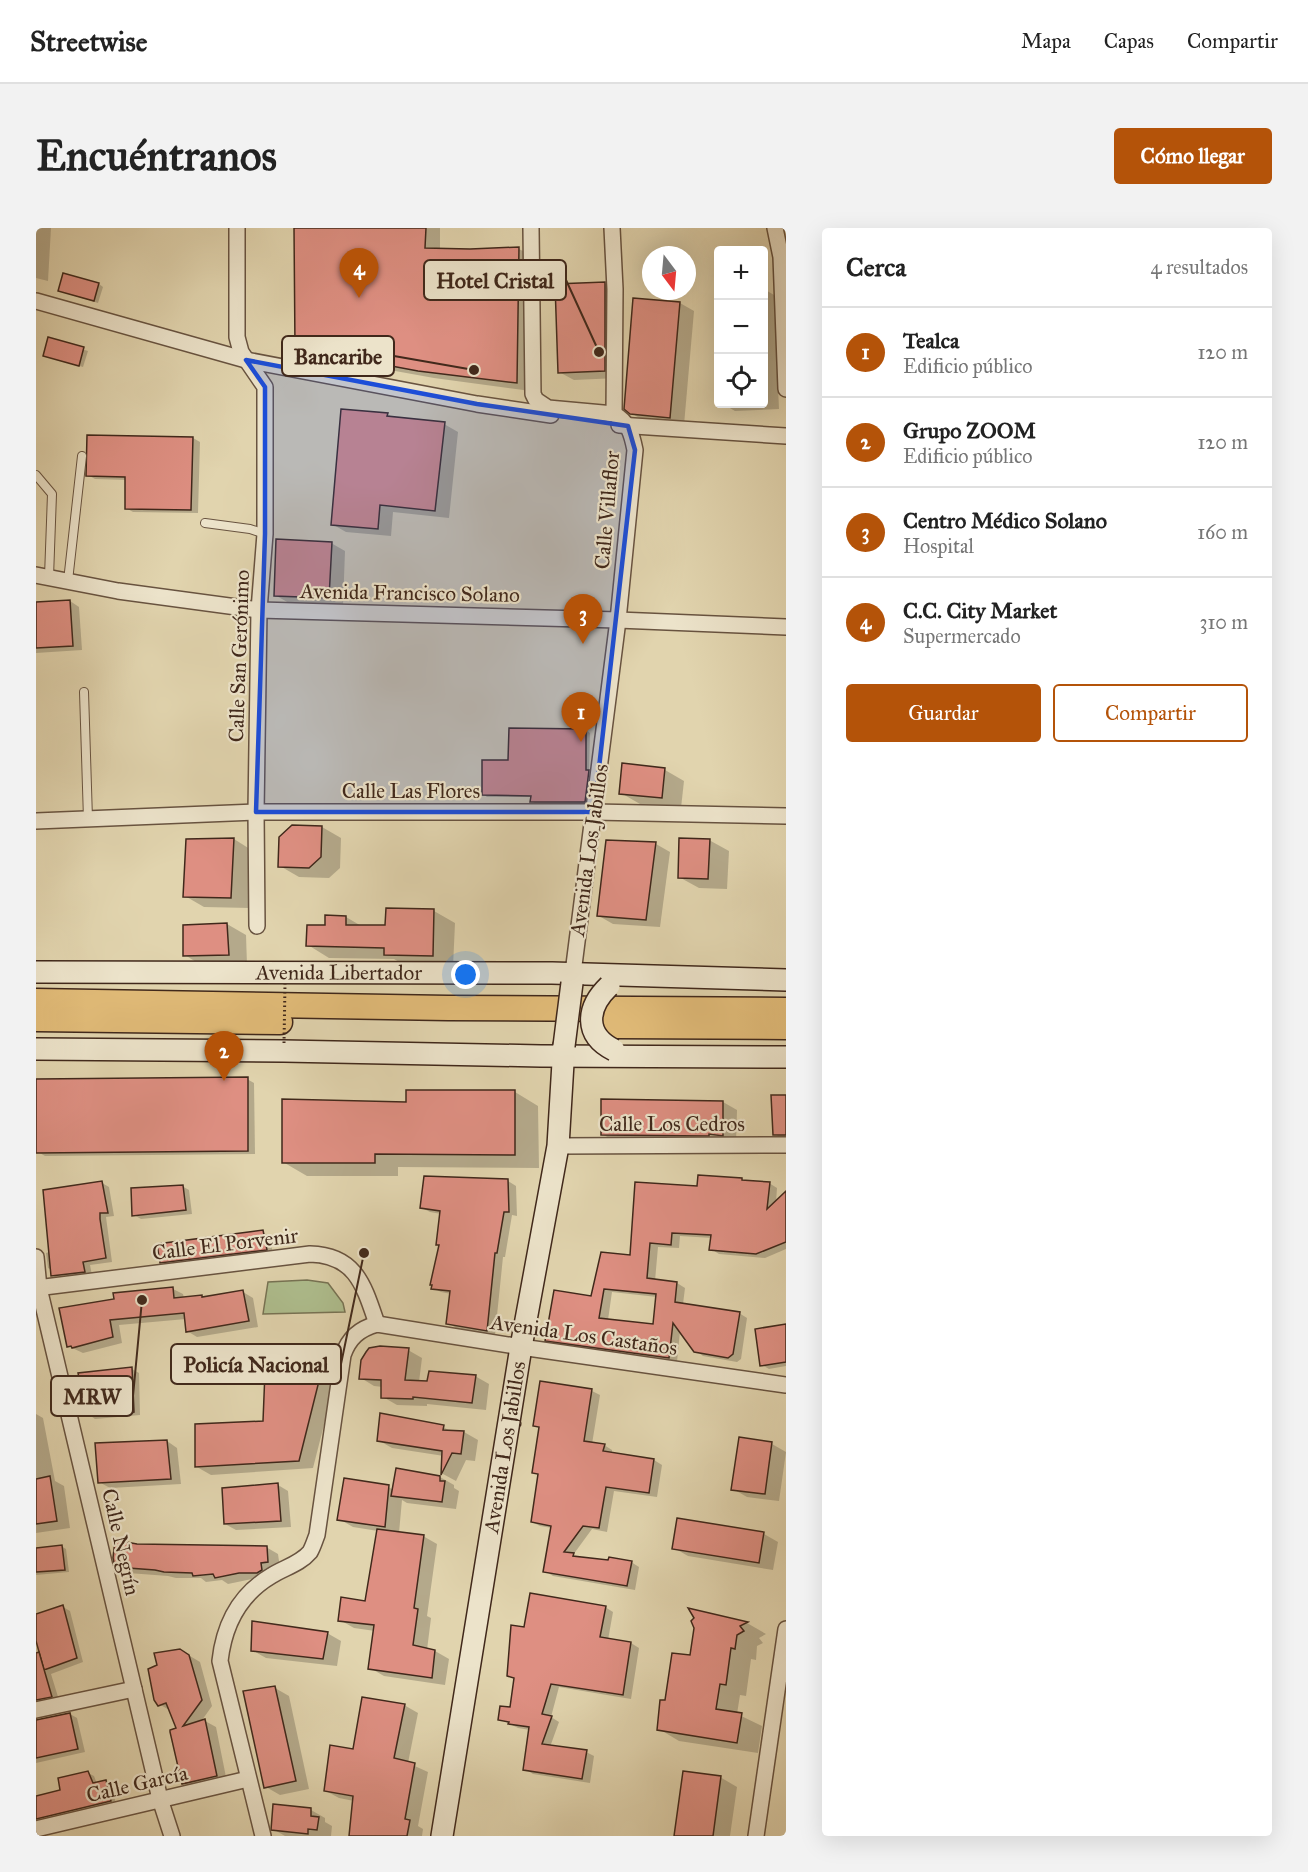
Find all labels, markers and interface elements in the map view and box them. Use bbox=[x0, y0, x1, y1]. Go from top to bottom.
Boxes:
text: Streetwise bbox=[30, 24, 147, 59]
text: Mapa bbox=[1021, 28, 1071, 54]
text: Capas bbox=[1104, 28, 1154, 54]
text: Compartir bbox=[1187, 28, 1278, 54]
button: Cómo llegar bbox=[1114, 128, 1272, 184]
text: Encuéntranos bbox=[36, 130, 277, 182]
north arrow bbox=[642, 246, 696, 300]
map controls bbox=[714, 246, 768, 408]
button: + bbox=[714, 246, 768, 300]
pin: 4 bbox=[340, 248, 378, 298]
text: Cerca bbox=[846, 251, 906, 283]
text: 4 resultados bbox=[1150, 255, 1248, 279]
callout: Hotel Cristal bbox=[424, 260, 566, 300]
text: Hotel Cristal bbox=[436, 267, 555, 294]
button: − bbox=[714, 300, 768, 354]
text: Tealca bbox=[903, 327, 959, 354]
callout: Bancaribe bbox=[282, 336, 394, 376]
text: 1 bbox=[862, 340, 869, 364]
text: 120 m bbox=[1197, 340, 1248, 364]
text: Bancaribe bbox=[294, 343, 382, 370]
button: locate bbox=[714, 354, 768, 408]
text: Edificio público bbox=[903, 354, 1033, 378]
text: Grupo ZOOM bbox=[903, 417, 1036, 444]
text: 2 bbox=[861, 430, 870, 454]
text: 120 m bbox=[1197, 430, 1248, 454]
text: Edificio público bbox=[903, 444, 1033, 468]
street label: Calle Villaflor bbox=[589, 450, 625, 570]
text: Centro Médico Solano bbox=[903, 507, 1107, 534]
text: 3 bbox=[862, 520, 870, 544]
text: 160 m bbox=[1197, 520, 1248, 544]
text: Hospital bbox=[903, 534, 974, 558]
street label: Calle San Gerónimo bbox=[223, 569, 255, 743]
street label: Avenida Francisco Solano bbox=[299, 578, 520, 608]
pin: 3 bbox=[564, 594, 602, 644]
text: C.C. City Market bbox=[903, 597, 1057, 624]
text: 4 bbox=[860, 610, 871, 634]
text: 310 m bbox=[1199, 610, 1248, 634]
text: Supermercado bbox=[903, 624, 1021, 648]
button: Guardar bbox=[846, 684, 1041, 742]
button: Compartir bbox=[1053, 684, 1248, 742]
pin: 1 bbox=[562, 692, 600, 742]
street label: Avenida Los Jabillos bbox=[564, 762, 614, 939]
street label: Calle Las Flores bbox=[342, 778, 480, 804]
street label: Avenida Libertador bbox=[255, 959, 422, 986]
your location bbox=[451, 960, 480, 989]
pin: 2 bbox=[204, 1032, 243, 1081]
street label: Calle Los Cedros bbox=[599, 1111, 745, 1137]
street label: Calle El Porvenir bbox=[151, 1222, 300, 1266]
street label: Avenida Los Castaños bbox=[488, 1309, 679, 1361]
callout: Policía Nacional bbox=[171, 1344, 341, 1384]
text: Policía Nacional bbox=[183, 1351, 330, 1378]
street label: Avenida Los Jabillos bbox=[478, 1359, 532, 1536]
callout: MRW bbox=[51, 1376, 133, 1416]
text: MRW bbox=[63, 1383, 122, 1410]
street label: Calle Negrín bbox=[96, 1486, 146, 1598]
street label: Calle García bbox=[84, 1760, 190, 1808]

